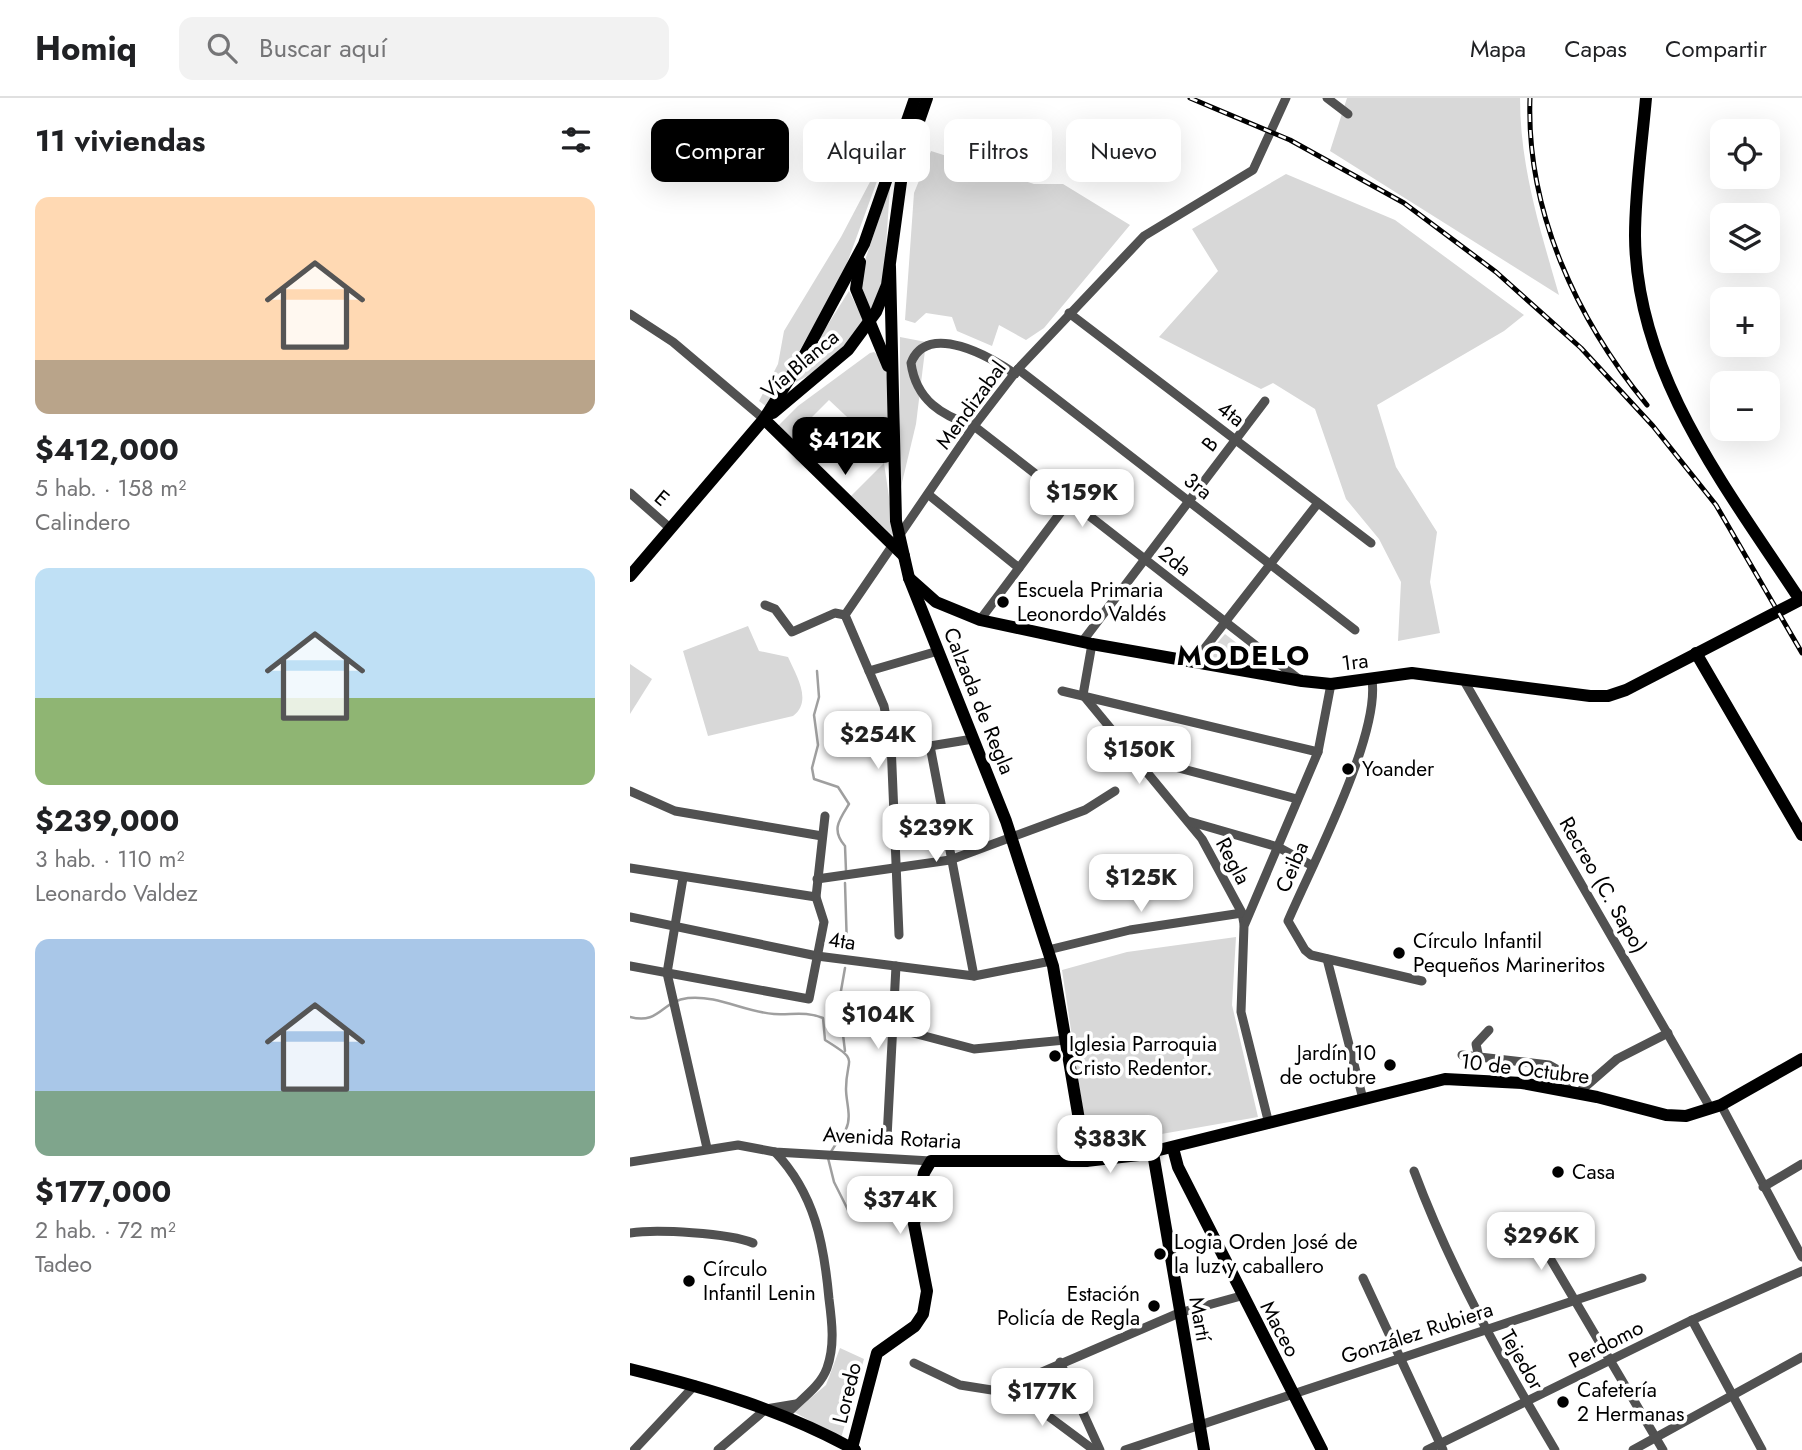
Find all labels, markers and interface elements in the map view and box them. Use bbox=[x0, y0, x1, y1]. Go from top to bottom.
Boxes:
search box bbox=[179, 17, 669, 80]
text: Homiq bbox=[35, 25, 137, 72]
icon: search bbox=[203, 29, 241, 67]
text: Buscar aquí bbox=[259, 29, 387, 67]
text: Mapa bbox=[1470, 31, 1526, 66]
text: Capas bbox=[1564, 31, 1627, 66]
text: Compartir bbox=[1665, 31, 1767, 66]
text: 11 viviendas bbox=[35, 119, 206, 162]
chip: Comprar bbox=[651, 119, 789, 182]
chip: Alquilar bbox=[803, 119, 930, 182]
chip: Filtros bbox=[944, 119, 1052, 182]
chip: Nuevo bbox=[1066, 119, 1181, 182]
map controls bbox=[1710, 119, 1780, 441]
button: locate bbox=[1710, 119, 1780, 189]
icon: filters bbox=[557, 121, 595, 159]
button: layers bbox=[1710, 203, 1780, 273]
icon: home bbox=[252, 242, 378, 368]
button: + bbox=[1710, 287, 1780, 357]
street label: Vía Blanca bbox=[755, 322, 845, 406]
street label: Mendizabal bbox=[929, 355, 1013, 455]
button: − bbox=[1710, 371, 1780, 441]
street label: 4ta bbox=[1211, 394, 1251, 434]
pin: $412K bbox=[796, 418, 894, 477]
text: $412K bbox=[808, 423, 882, 457]
text: $412,000 bbox=[35, 428, 179, 471]
street label: B bbox=[1194, 430, 1226, 458]
street label: 3ra bbox=[1177, 465, 1219, 507]
pin: $159K bbox=[1033, 470, 1131, 529]
text: 5 hab. · 158 m² bbox=[35, 471, 186, 505]
text: $159K bbox=[1046, 475, 1118, 509]
street label: E bbox=[648, 483, 676, 513]
text: Calindero bbox=[35, 505, 130, 539]
street label: 2da bbox=[1152, 539, 1198, 583]
place label: Escuela Primaria Leonordo Valdés bbox=[1017, 575, 1166, 629]
marker: Escuela Primaria Leonordo Valdés bbox=[995, 594, 1011, 610]
icon: home bbox=[252, 613, 378, 739]
street label: Calzada de Regla bbox=[936, 623, 1022, 779]
district label: MODELO bbox=[1177, 635, 1311, 676]
street label: 1ra bbox=[1340, 645, 1370, 679]
pin: $254K bbox=[829, 712, 927, 771]
text: $254K bbox=[840, 717, 916, 751]
pin: $150K bbox=[1090, 726, 1188, 786]
text: $150K bbox=[1103, 732, 1175, 766]
place label: Yoander bbox=[1362, 754, 1435, 784]
marker: Yoander bbox=[1340, 761, 1356, 777]
text: $239,000 bbox=[35, 799, 179, 842]
pin: $239K bbox=[887, 804, 985, 864]
text: $239K bbox=[898, 810, 974, 844]
street label: Recreo (C. Sapo) bbox=[1552, 811, 1654, 959]
street label: Regla bbox=[1208, 832, 1258, 890]
street label: Ceiba bbox=[1268, 837, 1316, 897]
text: 3 hab. · 110 m² bbox=[35, 842, 184, 876]
pin: $125K bbox=[1092, 854, 1190, 914]
text: $125K bbox=[1105, 860, 1177, 894]
text: Leonardo Valdez bbox=[35, 876, 198, 910]
street label: 4ta bbox=[826, 924, 858, 958]
place label: Círculo Infantil Pequeños Marineritos bbox=[1413, 926, 1605, 980]
marker: Círculo Infantil Pequeños Marineritos bbox=[1391, 945, 1407, 961]
icon: home bbox=[252, 984, 378, 1110]
pin: $104K bbox=[829, 992, 927, 1051]
text: $104K bbox=[841, 997, 915, 1031]
place label: Iglesia Parroquia Cristo Redentor. bbox=[1069, 1029, 1217, 1083]
place label: Jardín 10 de octubre bbox=[1280, 1038, 1376, 1092]
street label: 10 de Octubre bbox=[1459, 1046, 1591, 1092]
marker: Iglesia Parroquia Cristo Redentor. bbox=[1047, 1048, 1063, 1064]
marker: Jardín 10 de octubre bbox=[1382, 1057, 1398, 1073]
pin: $383K bbox=[1061, 1116, 1159, 1175]
street label: Avenida Rotaria bbox=[822, 1119, 962, 1157]
text: $383K bbox=[1073, 1121, 1147, 1155]
place label: Casa bbox=[1572, 1157, 1615, 1187]
marker: Casa bbox=[1550, 1164, 1566, 1180]
text: $177,000 bbox=[35, 1170, 171, 1213]
pin: $374K bbox=[851, 1176, 949, 1236]
text: $374K bbox=[863, 1182, 937, 1216]
pin: $296K bbox=[1492, 1212, 1590, 1272]
text: 2 hab. · 72 m² bbox=[35, 1213, 176, 1247]
text: $296K bbox=[1503, 1218, 1579, 1252]
place label: Logia Orden José de la luz y caballero bbox=[1174, 1227, 1358, 1281]
marker: Logia Orden José de la luz y caballero bbox=[1152, 1246, 1168, 1262]
text: Tadeo bbox=[35, 1247, 92, 1281]
place label: Círculo Infantil Lenin bbox=[703, 1254, 816, 1308]
marker: Círculo Infantil Lenin bbox=[681, 1273, 697, 1289]
place label: Estación Policía de Regla bbox=[997, 1279, 1140, 1333]
street label: Martí bbox=[1181, 1294, 1219, 1345]
street label: González Rubiera bbox=[1337, 1294, 1497, 1372]
street label: Maceo bbox=[1253, 1296, 1307, 1362]
marker: Estación Policía de Regla bbox=[1146, 1298, 1162, 1314]
street label: Perdomo bbox=[1563, 1312, 1649, 1376]
street label: Tejedor bbox=[1493, 1324, 1552, 1396]
street label: Loredo bbox=[825, 1359, 869, 1427]
pin: $177K bbox=[993, 1368, 1091, 1428]
text: $177K bbox=[1007, 1374, 1077, 1408]
place label: Cafetería 2 Hermanas bbox=[1577, 1375, 1684, 1429]
marker: Cafetería 2 Hermanas bbox=[1555, 1394, 1571, 1410]

